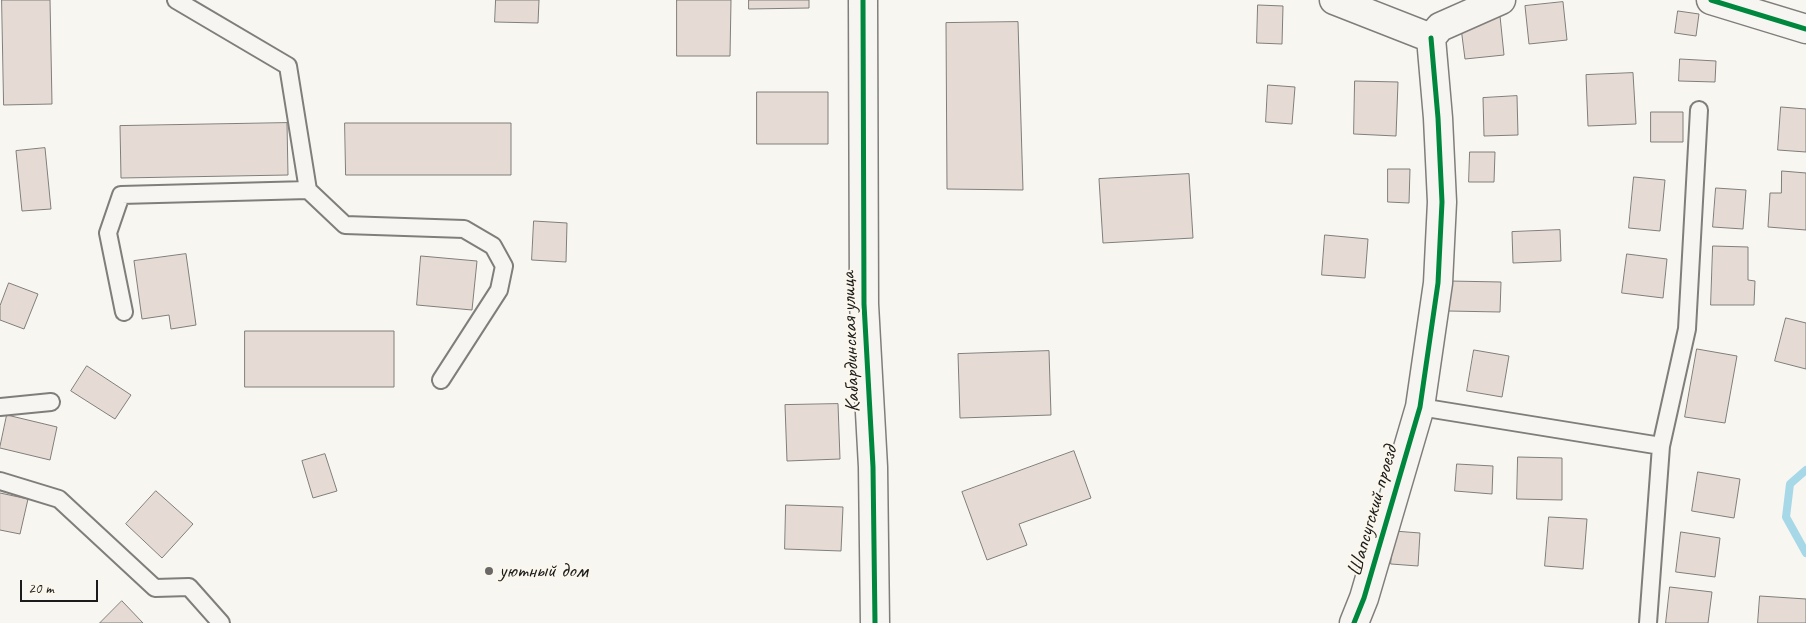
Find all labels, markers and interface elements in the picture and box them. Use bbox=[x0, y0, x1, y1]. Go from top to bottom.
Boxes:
street label: Кабардинская улица bbox=[836, 271, 866, 413]
street label: Шапсугский проезд bbox=[1342, 443, 1404, 579]
place label: уютный дом bbox=[499, 558, 588, 584]
marker: уютный дом bbox=[483, 565, 495, 577]
scale bar bbox=[22, 570, 100, 602]
text: 20 m bbox=[28, 579, 54, 598]

